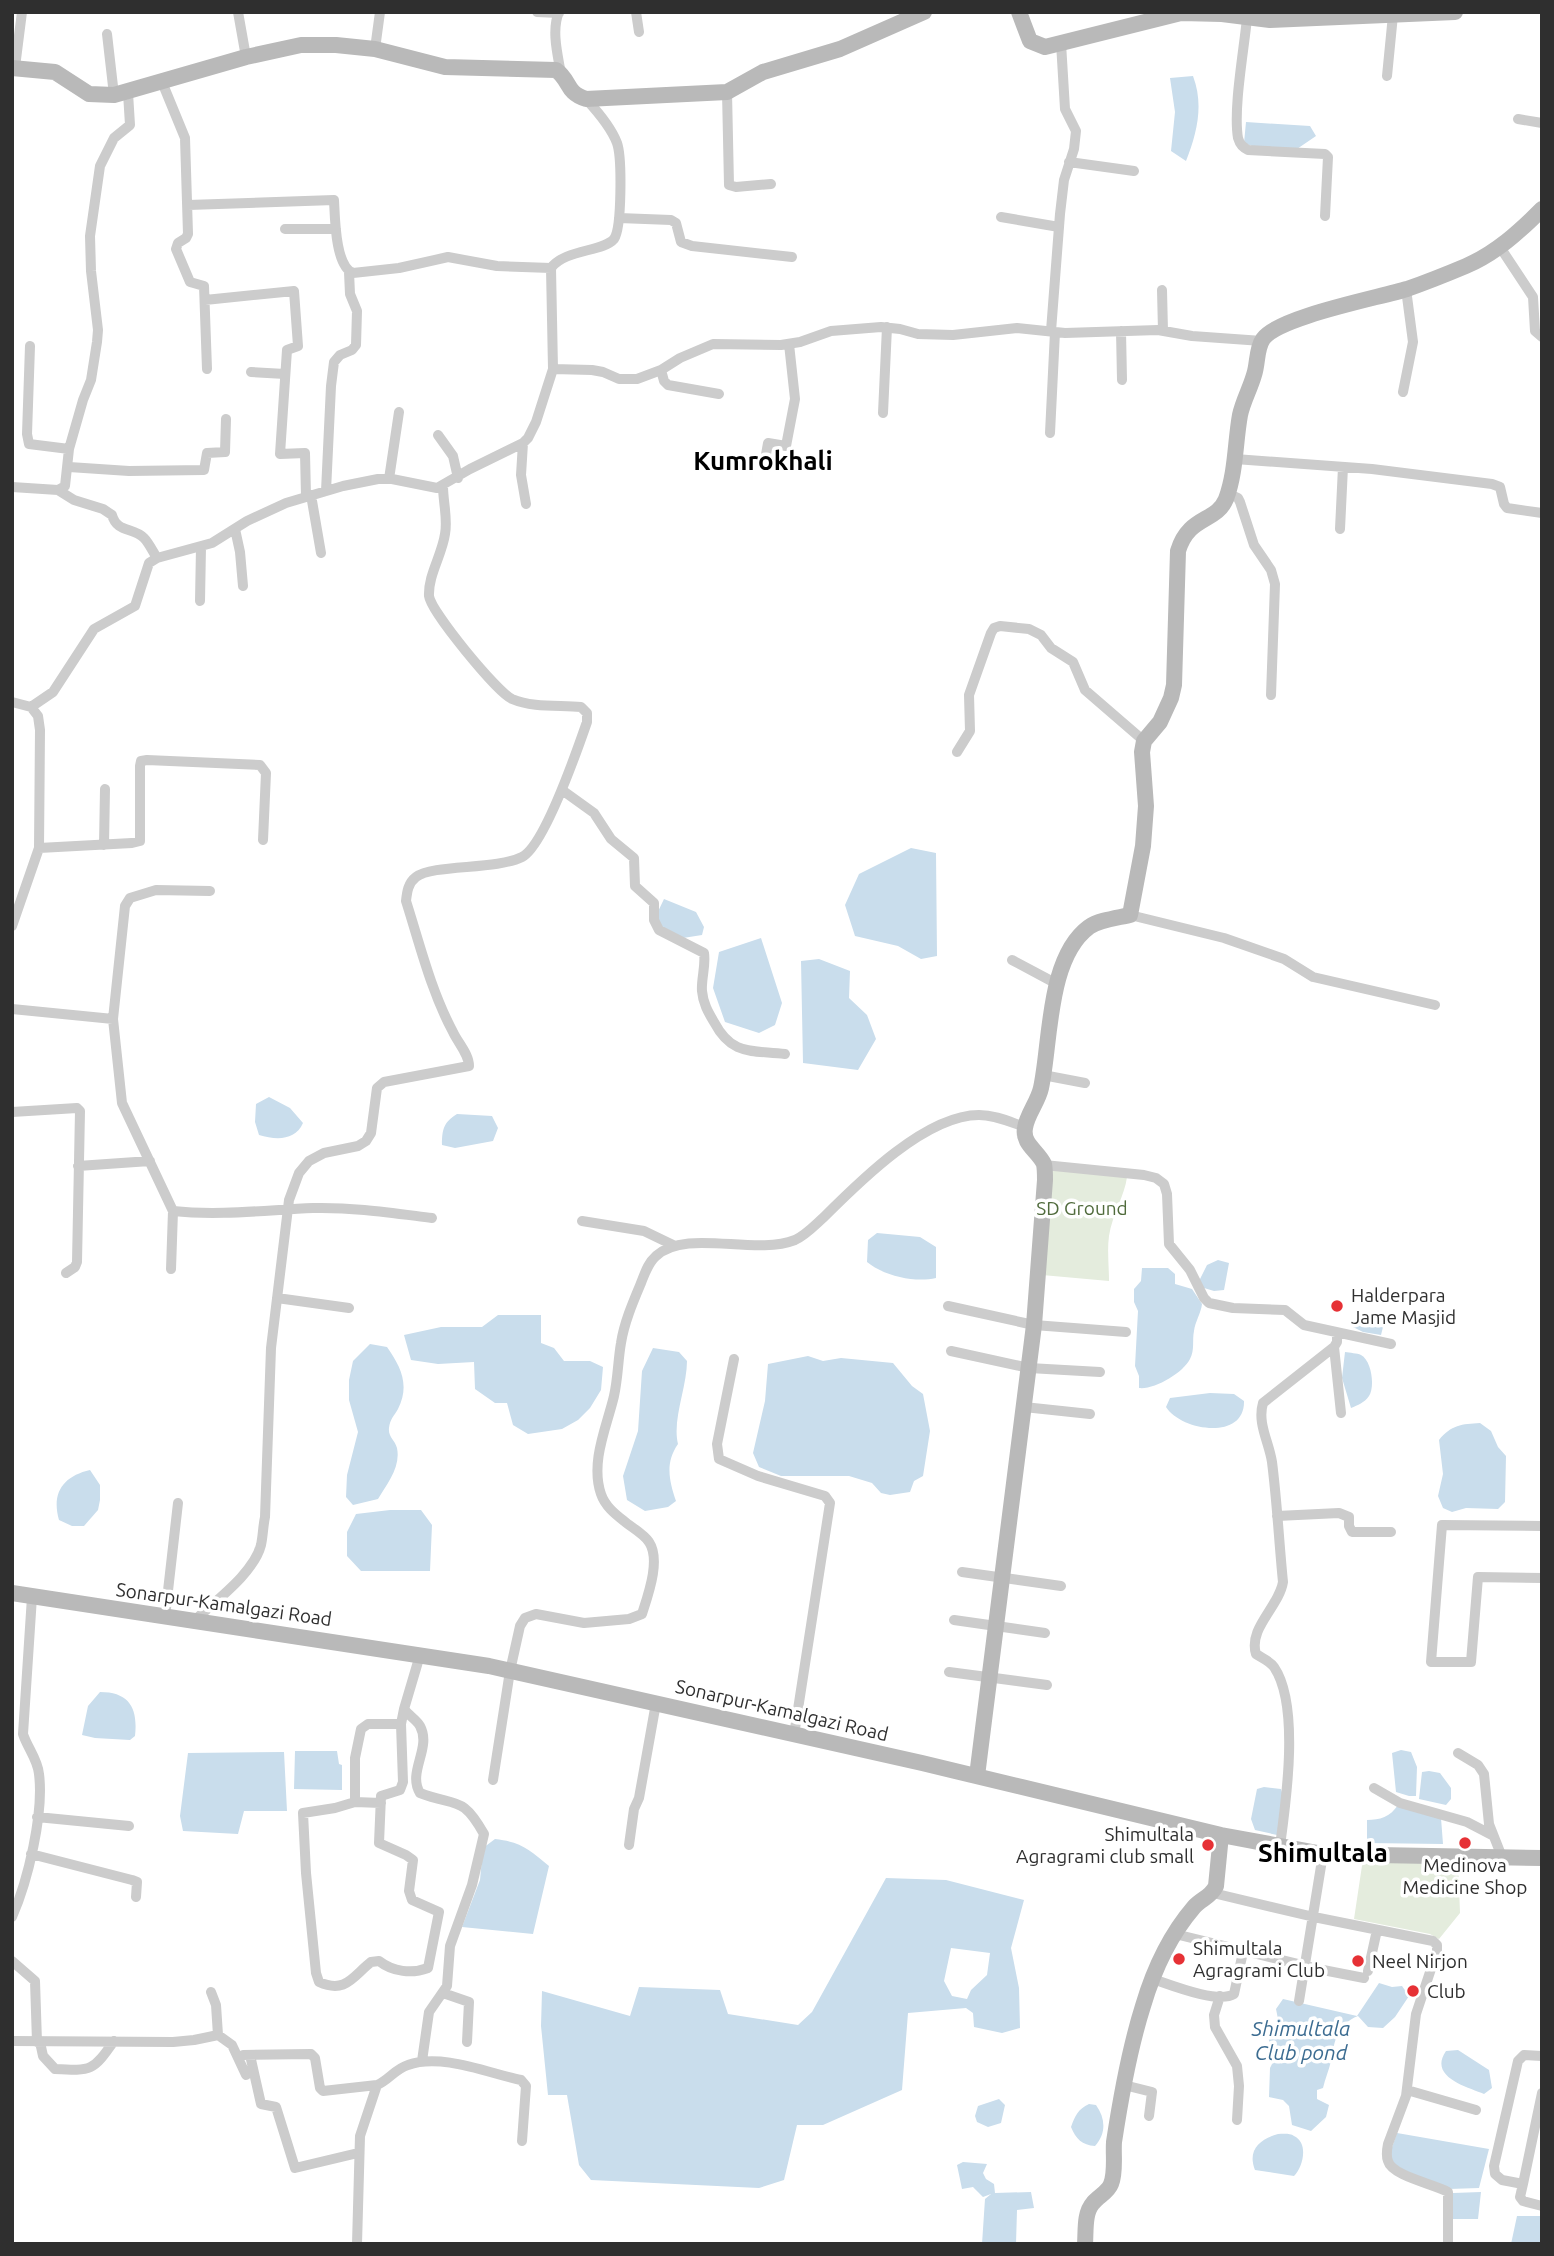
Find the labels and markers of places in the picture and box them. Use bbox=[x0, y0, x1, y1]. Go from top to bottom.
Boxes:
place label: Halderpara Jame Masjid bbox=[1351, 1284, 1456, 1328]
marker: Halderpara Jame Masjid bbox=[1329, 1298, 1345, 1314]
place label: Shimultala Agragrami club small bbox=[1016, 1823, 1194, 1867]
marker: Medinova Medicine Shop bbox=[1457, 1835, 1473, 1851]
marker: Shimultala Agragrami club small bbox=[1200, 1837, 1216, 1853]
place label: Medinova Medicine Shop bbox=[1403, 1854, 1527, 1898]
place label: Shimultala Agragrami Club bbox=[1193, 1937, 1325, 1981]
place label: Neel Nirjon bbox=[1372, 1950, 1468, 1972]
marker: Shimultala Agragrami Club bbox=[1171, 1951, 1187, 1967]
marker: Neel Nirjon bbox=[1350, 1953, 1366, 1969]
place label: Club bbox=[1427, 1980, 1466, 2002]
marker: Club bbox=[1405, 1983, 1421, 1999]

